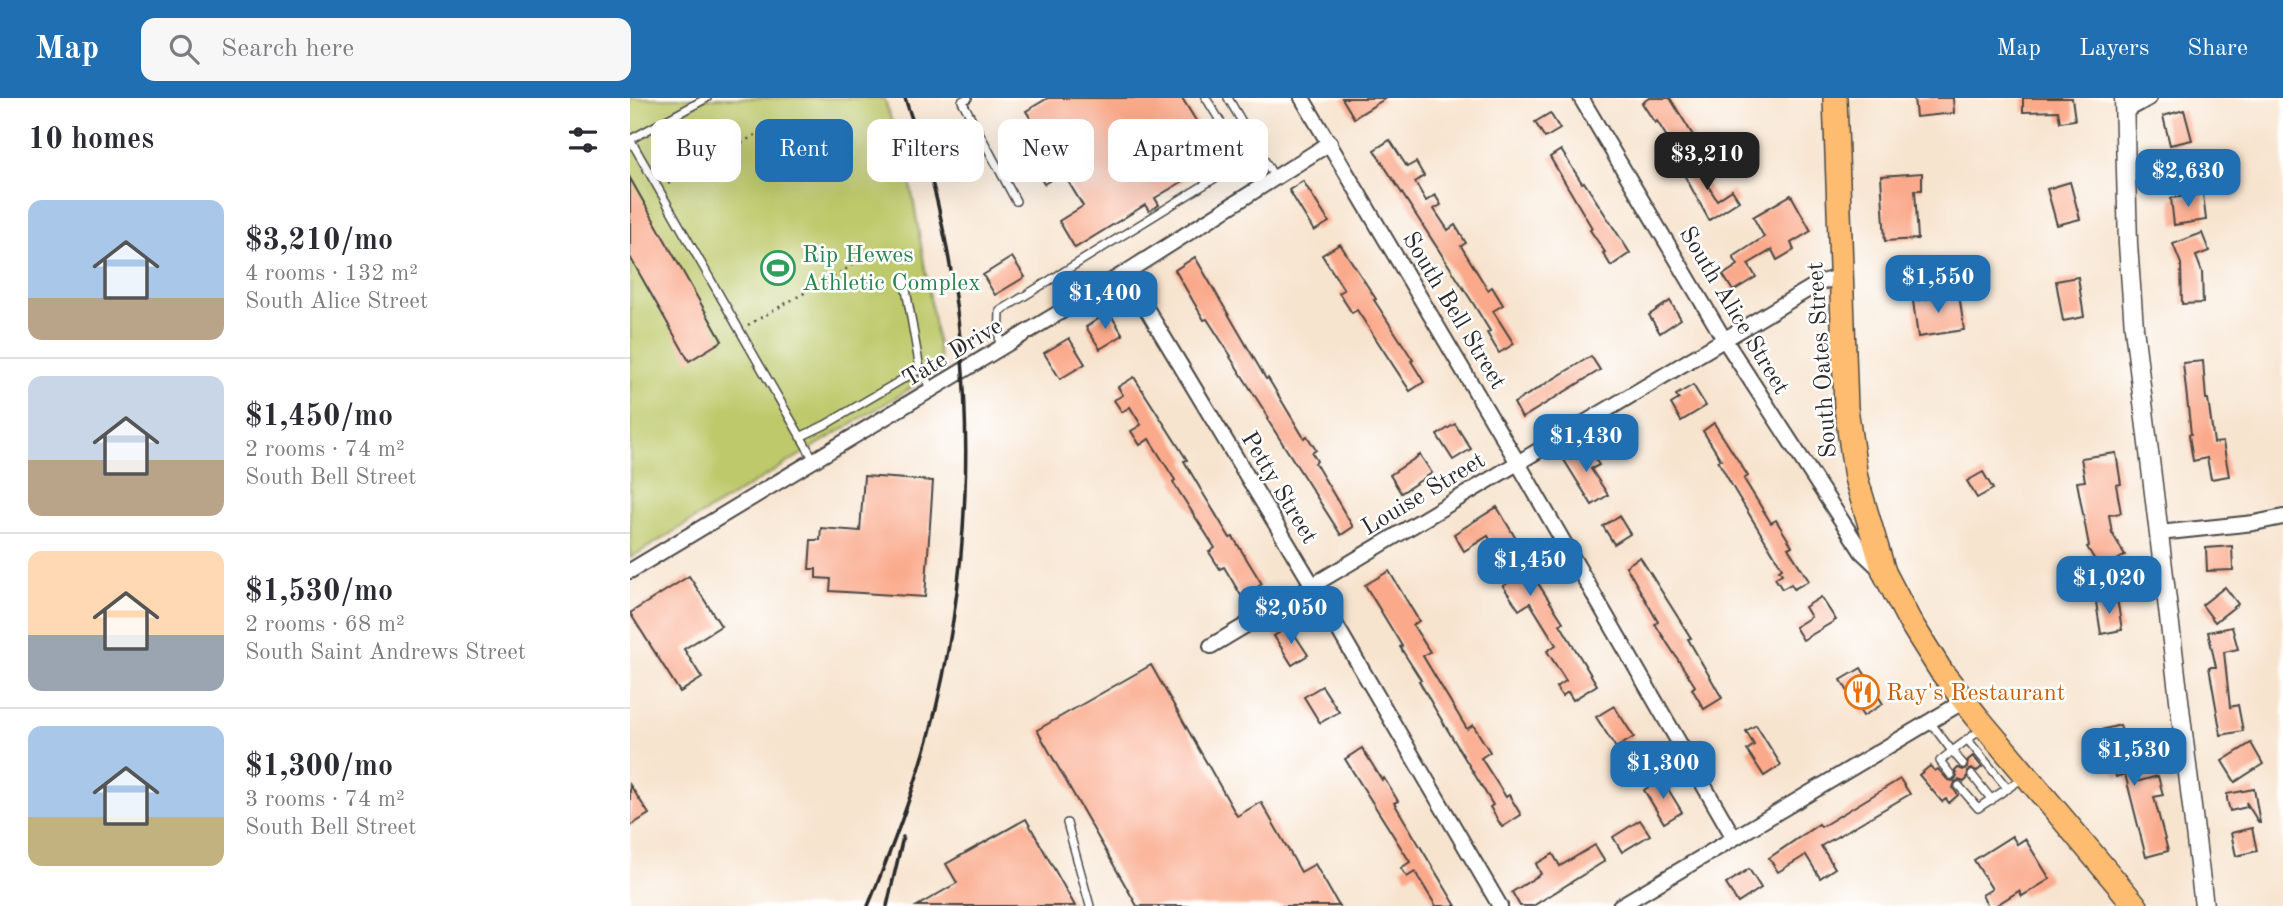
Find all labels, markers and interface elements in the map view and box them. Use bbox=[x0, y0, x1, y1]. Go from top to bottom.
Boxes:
search box bbox=[141, 18, 631, 81]
icon: search bbox=[165, 30, 203, 68]
text: Map bbox=[35, 33, 99, 66]
text: Search here bbox=[221, 36, 354, 62]
text: Map bbox=[1997, 37, 2041, 61]
text: Layers bbox=[2079, 37, 2149, 61]
text: Share bbox=[2187, 37, 2248, 61]
chip: Buy bbox=[651, 119, 741, 182]
chip: Rent bbox=[755, 119, 853, 182]
chip: Filters bbox=[867, 119, 984, 182]
chip: New bbox=[998, 119, 1094, 182]
chip: Apartment bbox=[1108, 119, 1268, 182]
icon: filters bbox=[564, 121, 602, 159]
text: 10 homes bbox=[28, 125, 154, 155]
pin: $3,210 bbox=[1650, 132, 1764, 192]
text: $3,210 bbox=[1670, 143, 1744, 166]
pin: $2,630 bbox=[2131, 150, 2245, 209]
text: $2,630 bbox=[2151, 160, 2225, 183]
street label: South Alice Street bbox=[1674, 223, 1793, 399]
text: $3,210/mo bbox=[245, 226, 393, 256]
icon: home bbox=[84, 228, 168, 312]
street label: South Bell Street bbox=[1397, 228, 1510, 394]
place label: Rip Hewes Athletic Complex bbox=[802, 244, 981, 296]
sports icon: Rip Hewes Athletic Complex bbox=[759, 249, 797, 287]
pin: $1,550 bbox=[1881, 256, 1995, 315]
street label: South Oates Street bbox=[1804, 261, 1842, 459]
text: 4 rooms · 132 m² bbox=[245, 262, 418, 285]
text: $1,550 bbox=[1901, 266, 1975, 289]
pin: $1,400 bbox=[1048, 272, 1162, 331]
text: $1,400 bbox=[1068, 282, 1142, 305]
text: South Alice Street bbox=[245, 290, 428, 313]
street label: Tate Drive bbox=[899, 315, 1007, 393]
text: $1,450/mo bbox=[245, 402, 393, 432]
icon: home bbox=[84, 404, 168, 488]
pin: $1,430 bbox=[1529, 414, 1643, 474]
text: $1,430 bbox=[1549, 425, 1623, 448]
street label: Petty Street bbox=[1236, 428, 1321, 548]
text: 2 rooms · 74 m² bbox=[245, 438, 405, 461]
street label: Louise Street bbox=[1358, 449, 1490, 541]
text: South Bell Street bbox=[245, 466, 416, 489]
pin: $1,450 bbox=[1473, 538, 1587, 598]
text: $1,450 bbox=[1493, 549, 1567, 572]
pin: $1,020 bbox=[2052, 556, 2166, 616]
text: $1,020 bbox=[2072, 567, 2146, 590]
text: $1,530/mo bbox=[245, 577, 393, 607]
icon: home bbox=[84, 579, 168, 663]
pin: $2,050 bbox=[1234, 587, 1348, 646]
text: $2,050 bbox=[1254, 597, 1328, 620]
text: 2 rooms · 68 m² bbox=[245, 613, 405, 636]
text: South Saint Andrews Street bbox=[245, 641, 526, 664]
restaurant icon: Ray's Restaurant bbox=[1843, 673, 1881, 711]
place label: Ray's Restaurant bbox=[1886, 682, 2065, 706]
pin: $1,530 bbox=[2077, 728, 2191, 788]
text: $1,530 bbox=[2097, 739, 2171, 762]
pin: $1,300 bbox=[1606, 742, 1720, 801]
text: $1,300/mo bbox=[245, 752, 393, 782]
text: $1,300 bbox=[1626, 752, 1700, 775]
icon: home bbox=[84, 754, 168, 838]
text: 3 rooms · 74 m² bbox=[245, 788, 405, 811]
text: South Bell Street bbox=[245, 816, 416, 839]

